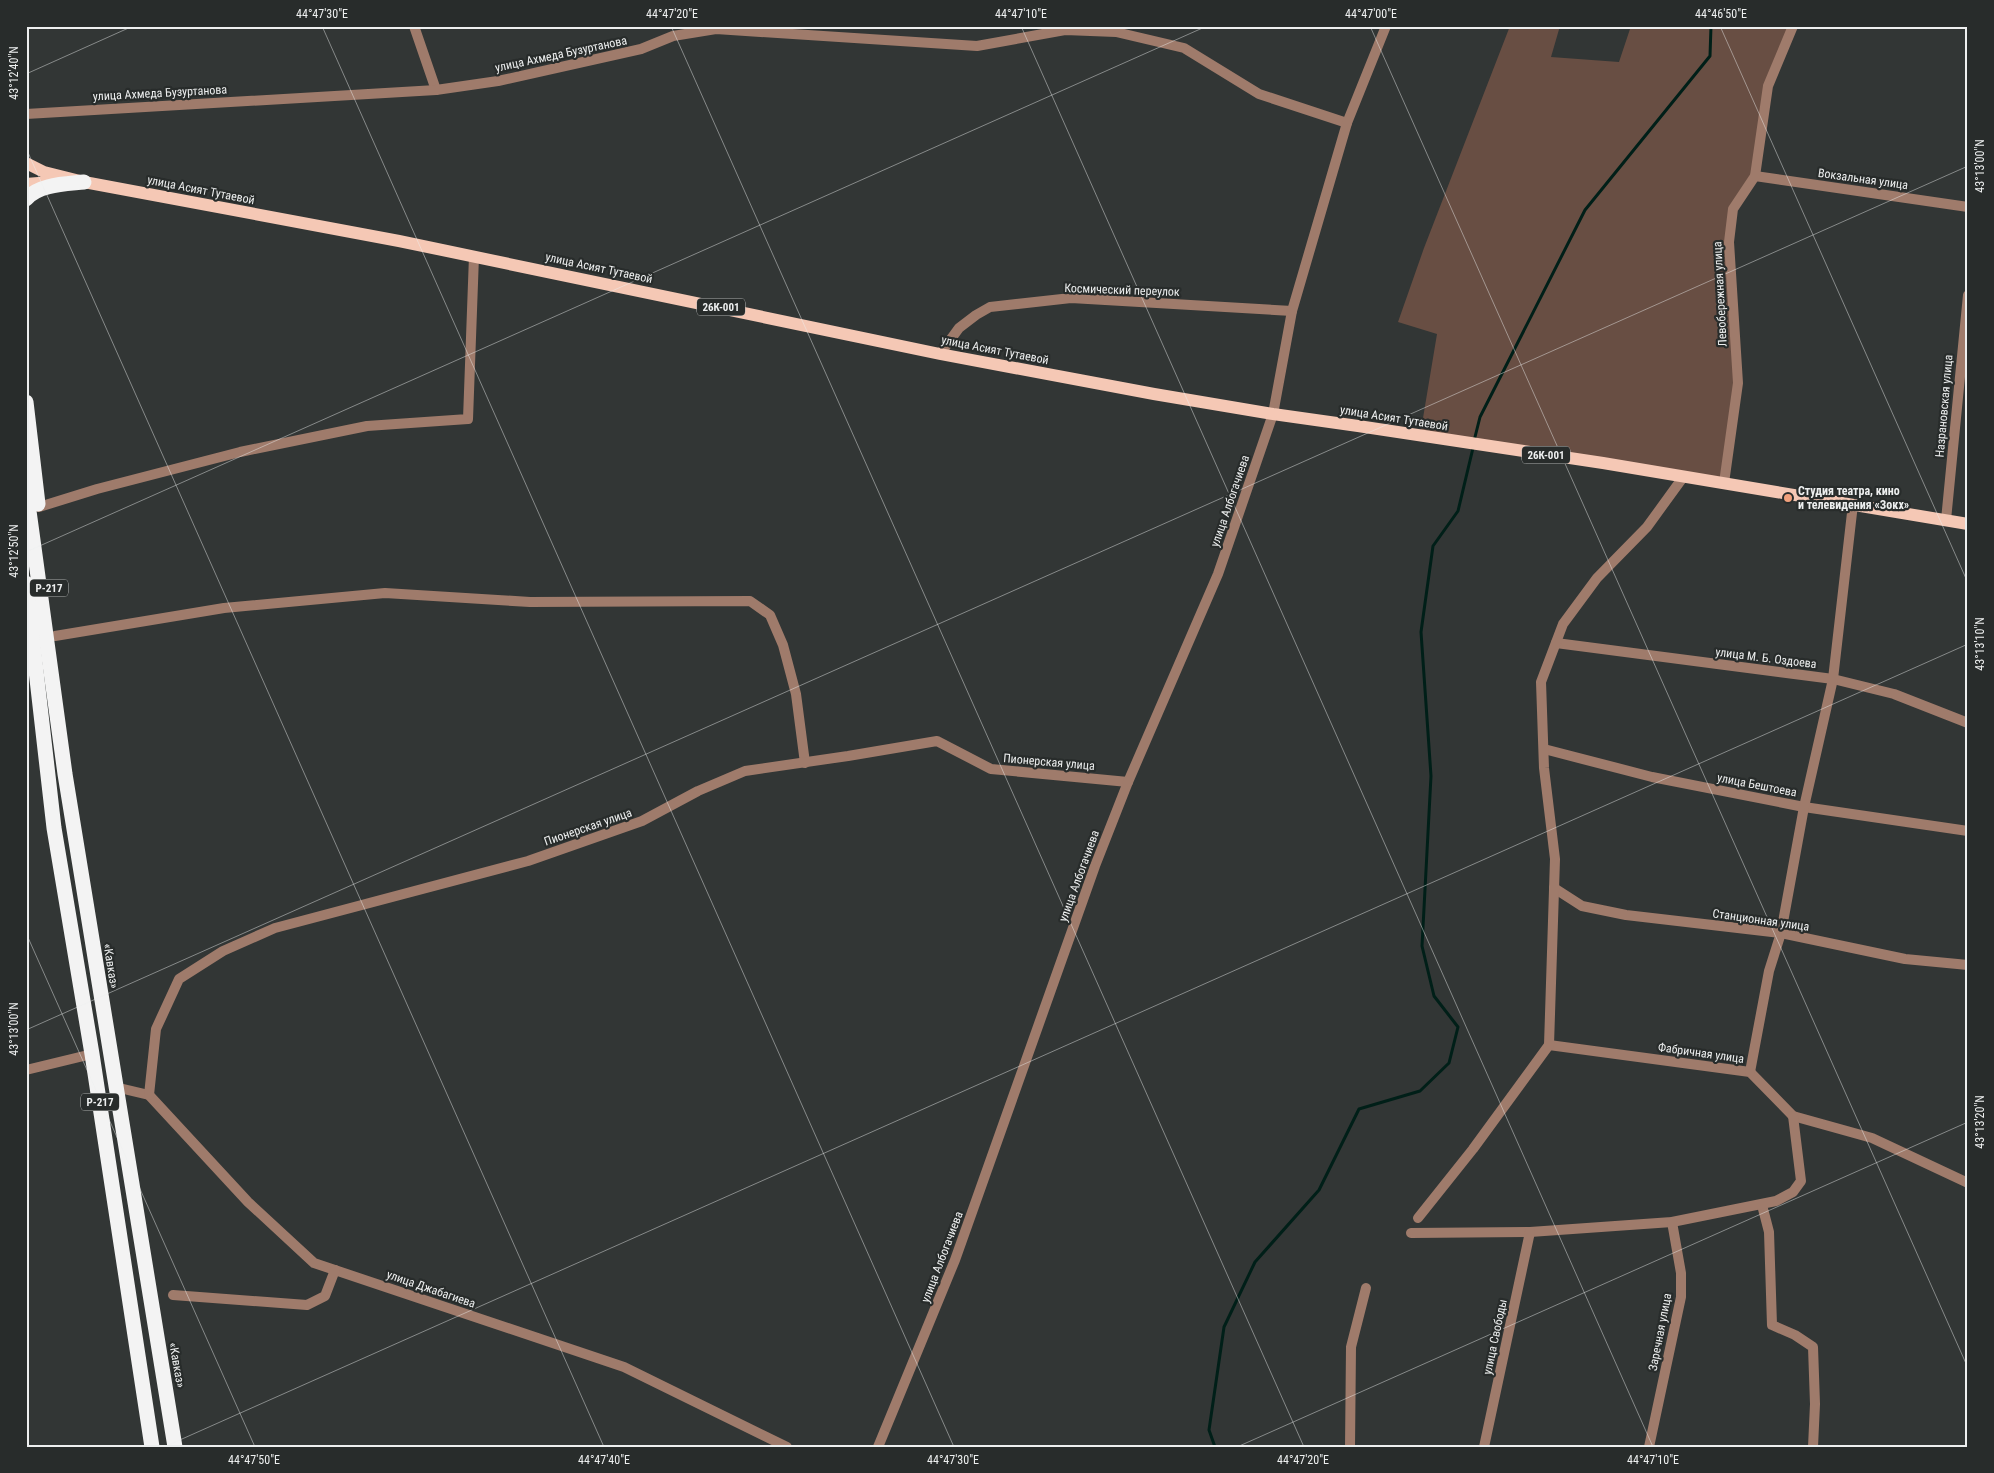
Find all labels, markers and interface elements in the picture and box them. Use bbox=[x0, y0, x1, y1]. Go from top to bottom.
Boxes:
text: 44°47'30"E bbox=[296, 7, 348, 21]
text: 44°47'20"E bbox=[646, 7, 698, 21]
text: 44°47'10"E bbox=[995, 7, 1047, 21]
text: 44°47'00"E bbox=[1345, 7, 1397, 21]
text: 44°46'50"E bbox=[1695, 7, 1747, 21]
street label: улица Ахмеда Бузуртанова bbox=[494, 33, 628, 75]
text: 43°12'40"N bbox=[7, 46, 21, 100]
street label: улица Ахмеда Бузуртанова bbox=[93, 82, 228, 104]
text: 43°13'00"N bbox=[1973, 139, 1987, 193]
street label: Вокзальная улица bbox=[1817, 166, 1909, 192]
street label: улица Асият Тутаевой bbox=[146, 173, 256, 207]
street label: Левобережная улица bbox=[1710, 241, 1730, 347]
street label: улица Асият Тутаевой bbox=[544, 250, 654, 286]
street label: Космический переулок bbox=[1064, 281, 1180, 299]
road number: 26К-001 bbox=[697, 298, 745, 316]
street label: улица Асият Тутаевой bbox=[940, 333, 1050, 367]
street label: Назрановская улица bbox=[1933, 354, 1955, 458]
street label: улица Асият Тутаевой bbox=[1339, 403, 1449, 433]
road number: 26К-001 bbox=[1522, 446, 1570, 464]
street label: улица Албогачиева bbox=[1208, 453, 1252, 549]
place label: Студия театра, кино и телевидения «Зокх» bbox=[1798, 484, 1909, 512]
marker: Студия театра, кино и телевидения «Зокх» bbox=[1782, 492, 1794, 504]
text: 43°12'50"N bbox=[7, 524, 21, 578]
road number: Р-217 bbox=[30, 580, 68, 596]
text: 43°13'10"N bbox=[1973, 617, 1987, 671]
street label: улица М. Б. Оздоева bbox=[1715, 645, 1818, 671]
street label: Пионерская улица bbox=[1003, 751, 1096, 773]
street label: улица Бештоева bbox=[1716, 770, 1798, 800]
street label: Пионерская улица bbox=[542, 805, 634, 849]
street label: улица Албогачиева bbox=[1056, 828, 1102, 924]
street label: Станционная улица bbox=[1712, 906, 1811, 934]
street label: «Кавказ» bbox=[101, 942, 121, 990]
text: 43°13'00"N bbox=[7, 1002, 21, 1056]
street label: Фабричная улица bbox=[1657, 1040, 1745, 1066]
road number: Р-217 bbox=[81, 1094, 119, 1110]
text: 43°13'20"N bbox=[1973, 1095, 1987, 1149]
street label: улица Албогачиева bbox=[918, 1209, 966, 1304]
street label: улица Джабагиева bbox=[385, 1267, 477, 1311]
street label: Заречная улица bbox=[1646, 1292, 1674, 1372]
street label: улица Свободы bbox=[1480, 1298, 1510, 1376]
street label: «Кавказ» bbox=[166, 1341, 188, 1389]
text: 44°47'50"E bbox=[228, 1453, 280, 1467]
text: 44°47'40"E bbox=[578, 1453, 630, 1467]
text: 44°47'30"E bbox=[927, 1453, 979, 1467]
text: 44°47'20"E bbox=[1277, 1453, 1329, 1467]
text: 44°47'10"E bbox=[1627, 1453, 1679, 1467]

